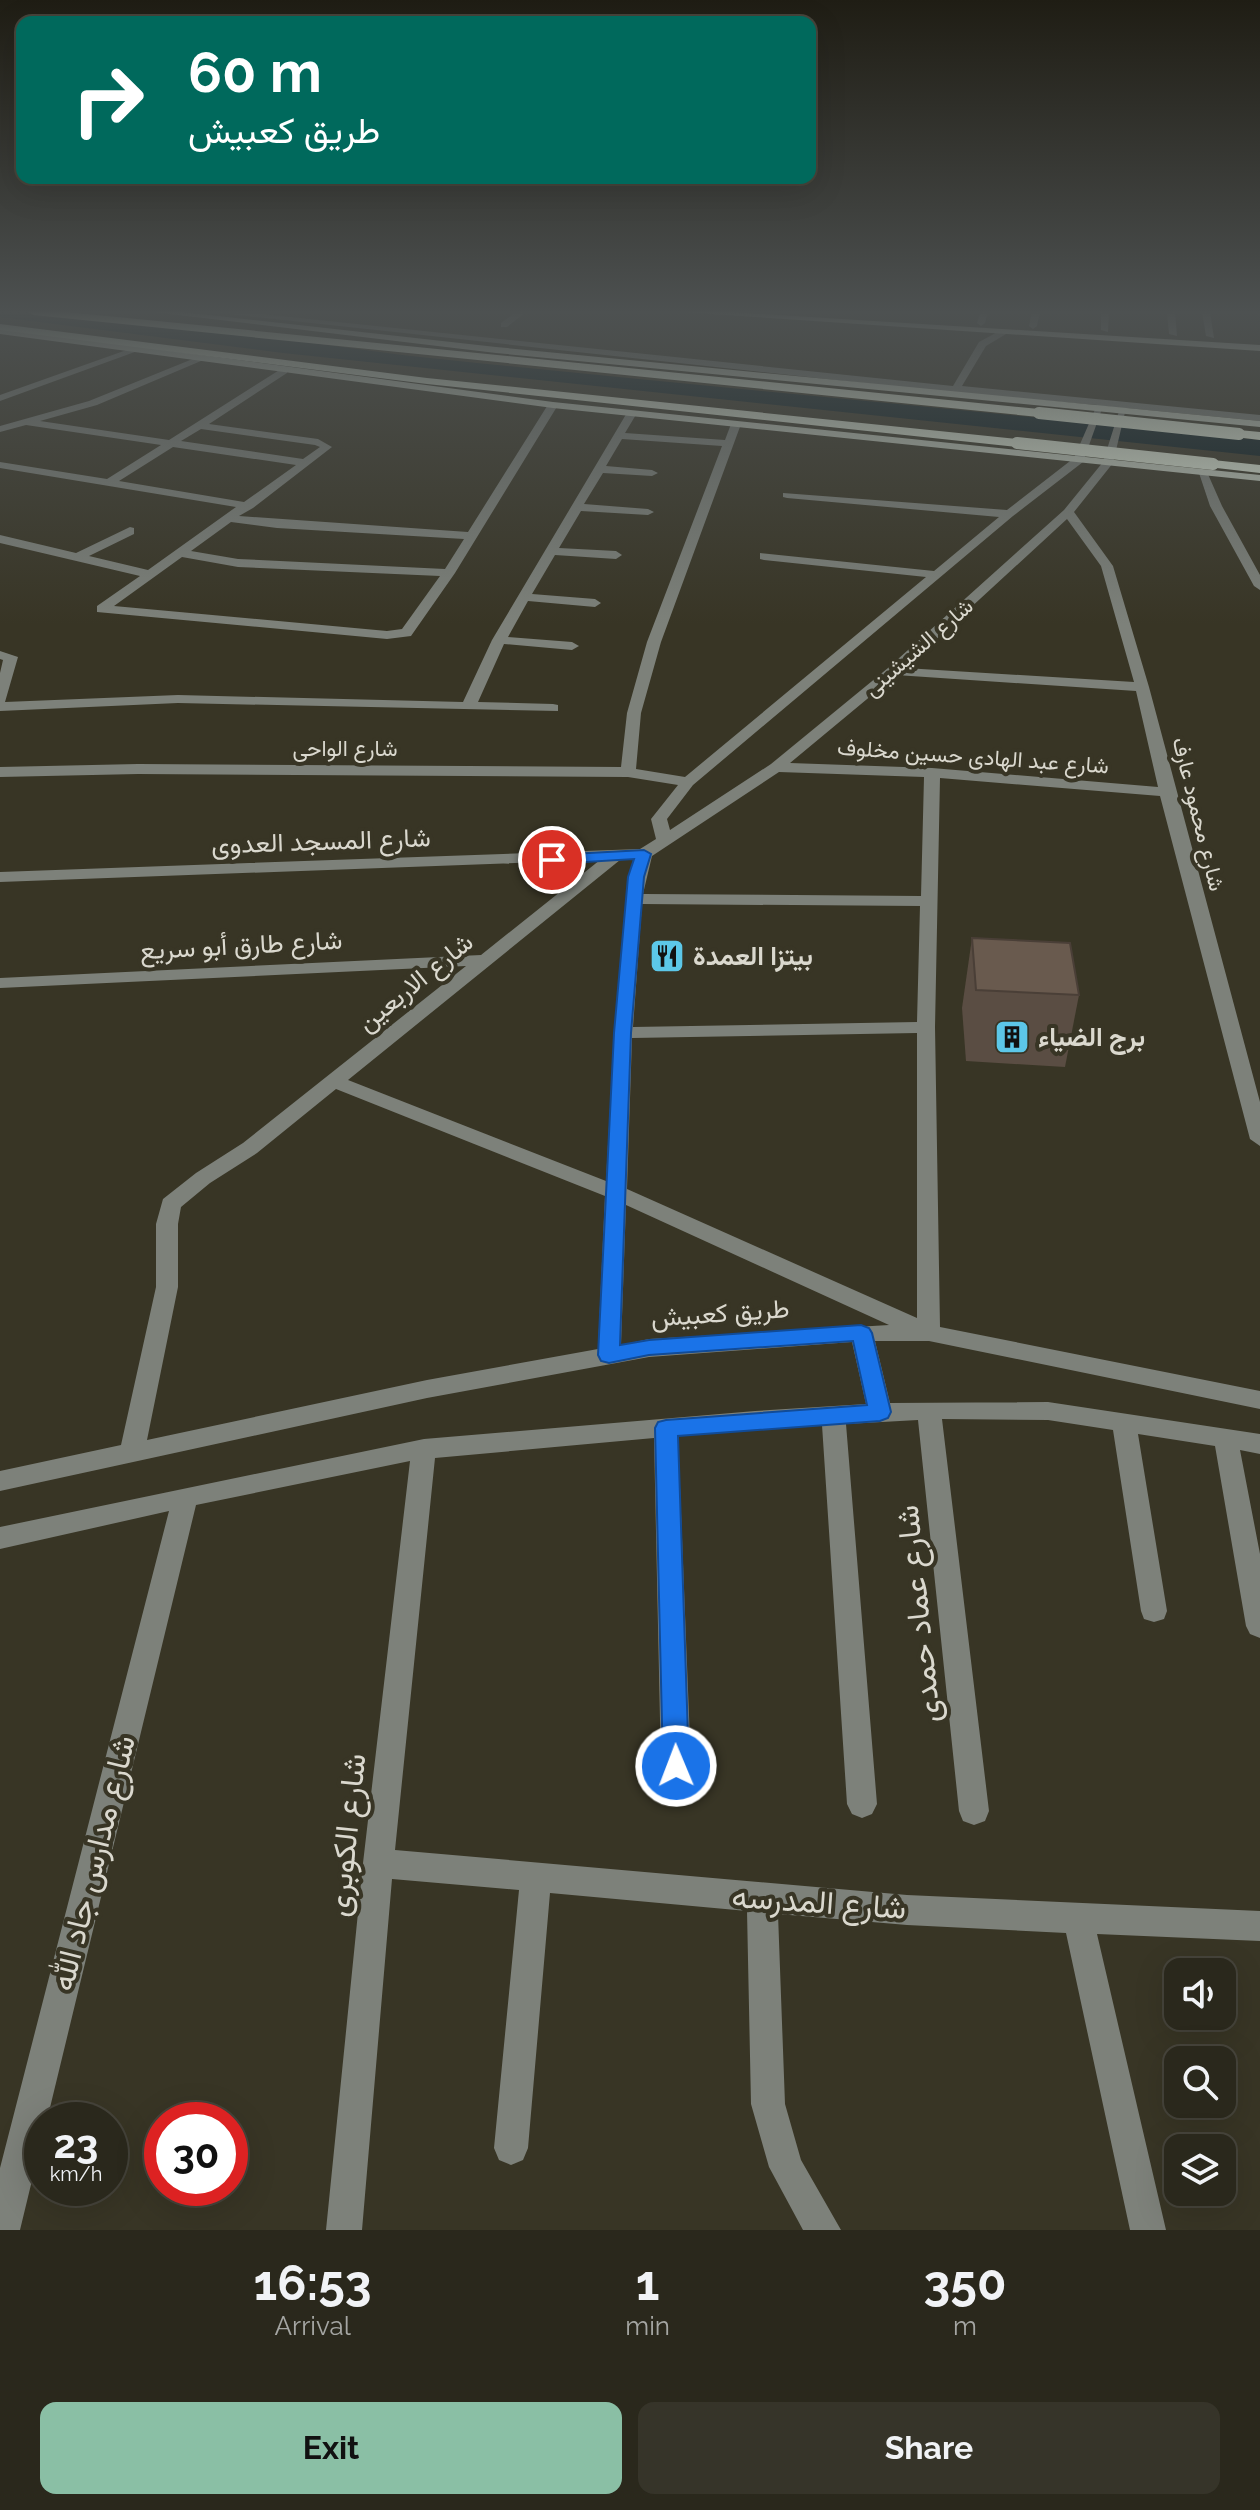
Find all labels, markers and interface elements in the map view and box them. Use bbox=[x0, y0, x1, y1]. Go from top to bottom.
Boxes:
text: 60 m bbox=[188, 39, 322, 105]
icon: right bbox=[56, 48, 160, 152]
text: طريق كعبيش bbox=[188, 109, 380, 151]
street label: شارع الشيشينى bbox=[858, 593, 979, 703]
street label: شارع عبد الهادى حسين مخلوف bbox=[836, 734, 1110, 780]
street label: شارع محمود عارف bbox=[1165, 734, 1231, 894]
street label: شارع الواحى bbox=[292, 735, 398, 763]
street label: شارع المسجد العدوى bbox=[211, 822, 431, 863]
pin bbox=[518, 826, 586, 894]
icon: arrive bbox=[530, 838, 574, 882]
street label: شارع طارق أبو سريع bbox=[139, 925, 343, 968]
street label: شارع الاربعين bbox=[351, 926, 481, 1040]
restaurant icon: بيتزا العمدة bbox=[648, 937, 686, 975]
place label: بيتزا العمدة bbox=[693, 941, 813, 972]
building icon: برج الضياء bbox=[993, 1018, 1031, 1056]
place label: برج الضياء bbox=[1038, 1022, 1145, 1055]
street label: طريق كعبيش bbox=[650, 1293, 790, 1334]
street label: شارع عماد حمدى bbox=[888, 1503, 951, 1725]
position arrow bbox=[634, 1724, 718, 1808]
street label: شارع مدارس جاد الله bbox=[43, 1731, 146, 1995]
street label: شارع الكوبرى bbox=[319, 1751, 376, 1919]
street label: شارع المدرسه bbox=[730, 1877, 908, 1930]
map controls bbox=[1164, 1958, 1236, 2206]
button: sound bbox=[1164, 1958, 1236, 2030]
button: search bbox=[1164, 2046, 1236, 2118]
speed limit sign: 30 bbox=[144, 2102, 248, 2206]
text: 23 bbox=[54, 2120, 98, 2167]
button: layers bbox=[1164, 2134, 1236, 2206]
text: km/h bbox=[50, 2162, 102, 2186]
text: 16:53 bbox=[254, 2255, 372, 2311]
text: 1 bbox=[636, 2255, 659, 2311]
text: 350 bbox=[924, 2255, 1006, 2311]
text: Arrival bbox=[274, 2311, 351, 2341]
text: min bbox=[625, 2311, 670, 2341]
text: m bbox=[953, 2311, 977, 2341]
button: Exit bbox=[40, 2402, 622, 2494]
button: Share bbox=[638, 2402, 1220, 2494]

